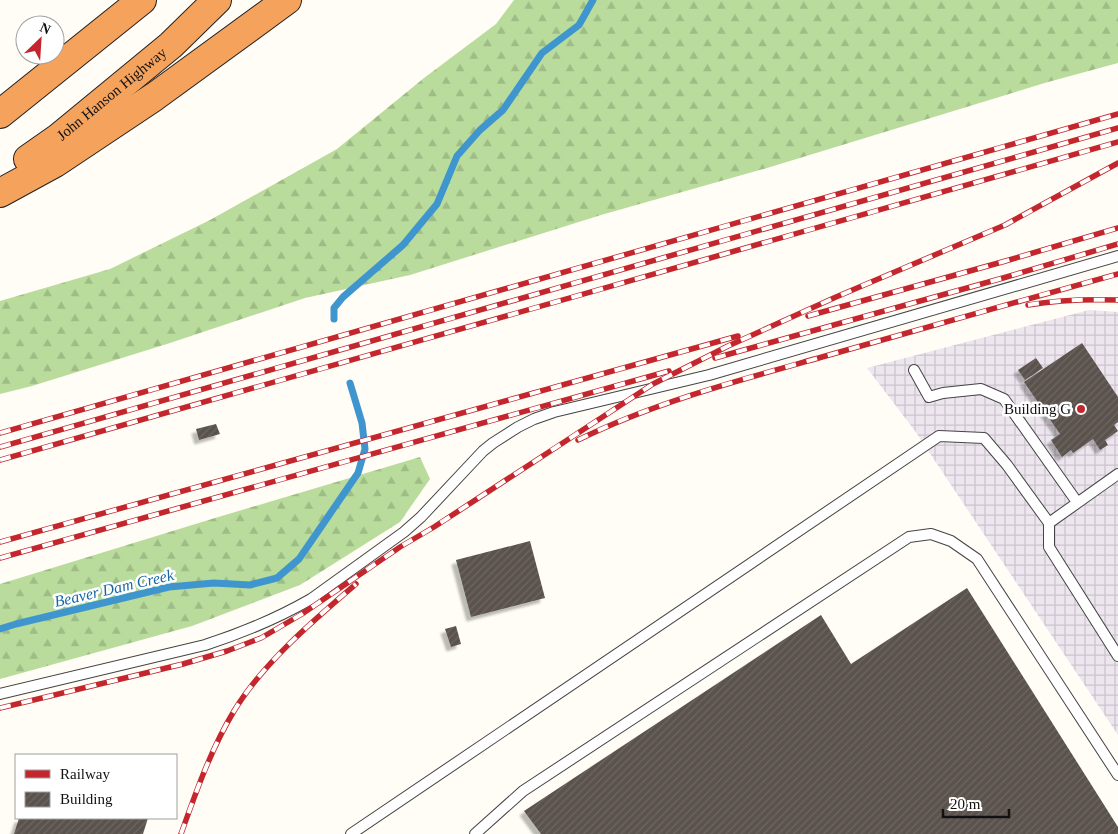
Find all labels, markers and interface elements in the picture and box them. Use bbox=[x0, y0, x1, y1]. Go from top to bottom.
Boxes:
north arrow bbox=[15, 15, 65, 65]
text: N bbox=[38, 20, 53, 38]
street label: John Hanson Highway bbox=[54, 44, 170, 144]
place label: Building G bbox=[1004, 401, 1071, 417]
marker: Building G bbox=[1075, 403, 1087, 415]
water label: Beaver Dam Creek bbox=[53, 566, 176, 610]
legend bbox=[15, 754, 178, 819]
text: Railway bbox=[60, 766, 110, 782]
scale bar bbox=[943, 786, 1009, 818]
text: Building bbox=[60, 791, 113, 807]
text: 20 m bbox=[950, 796, 981, 812]

